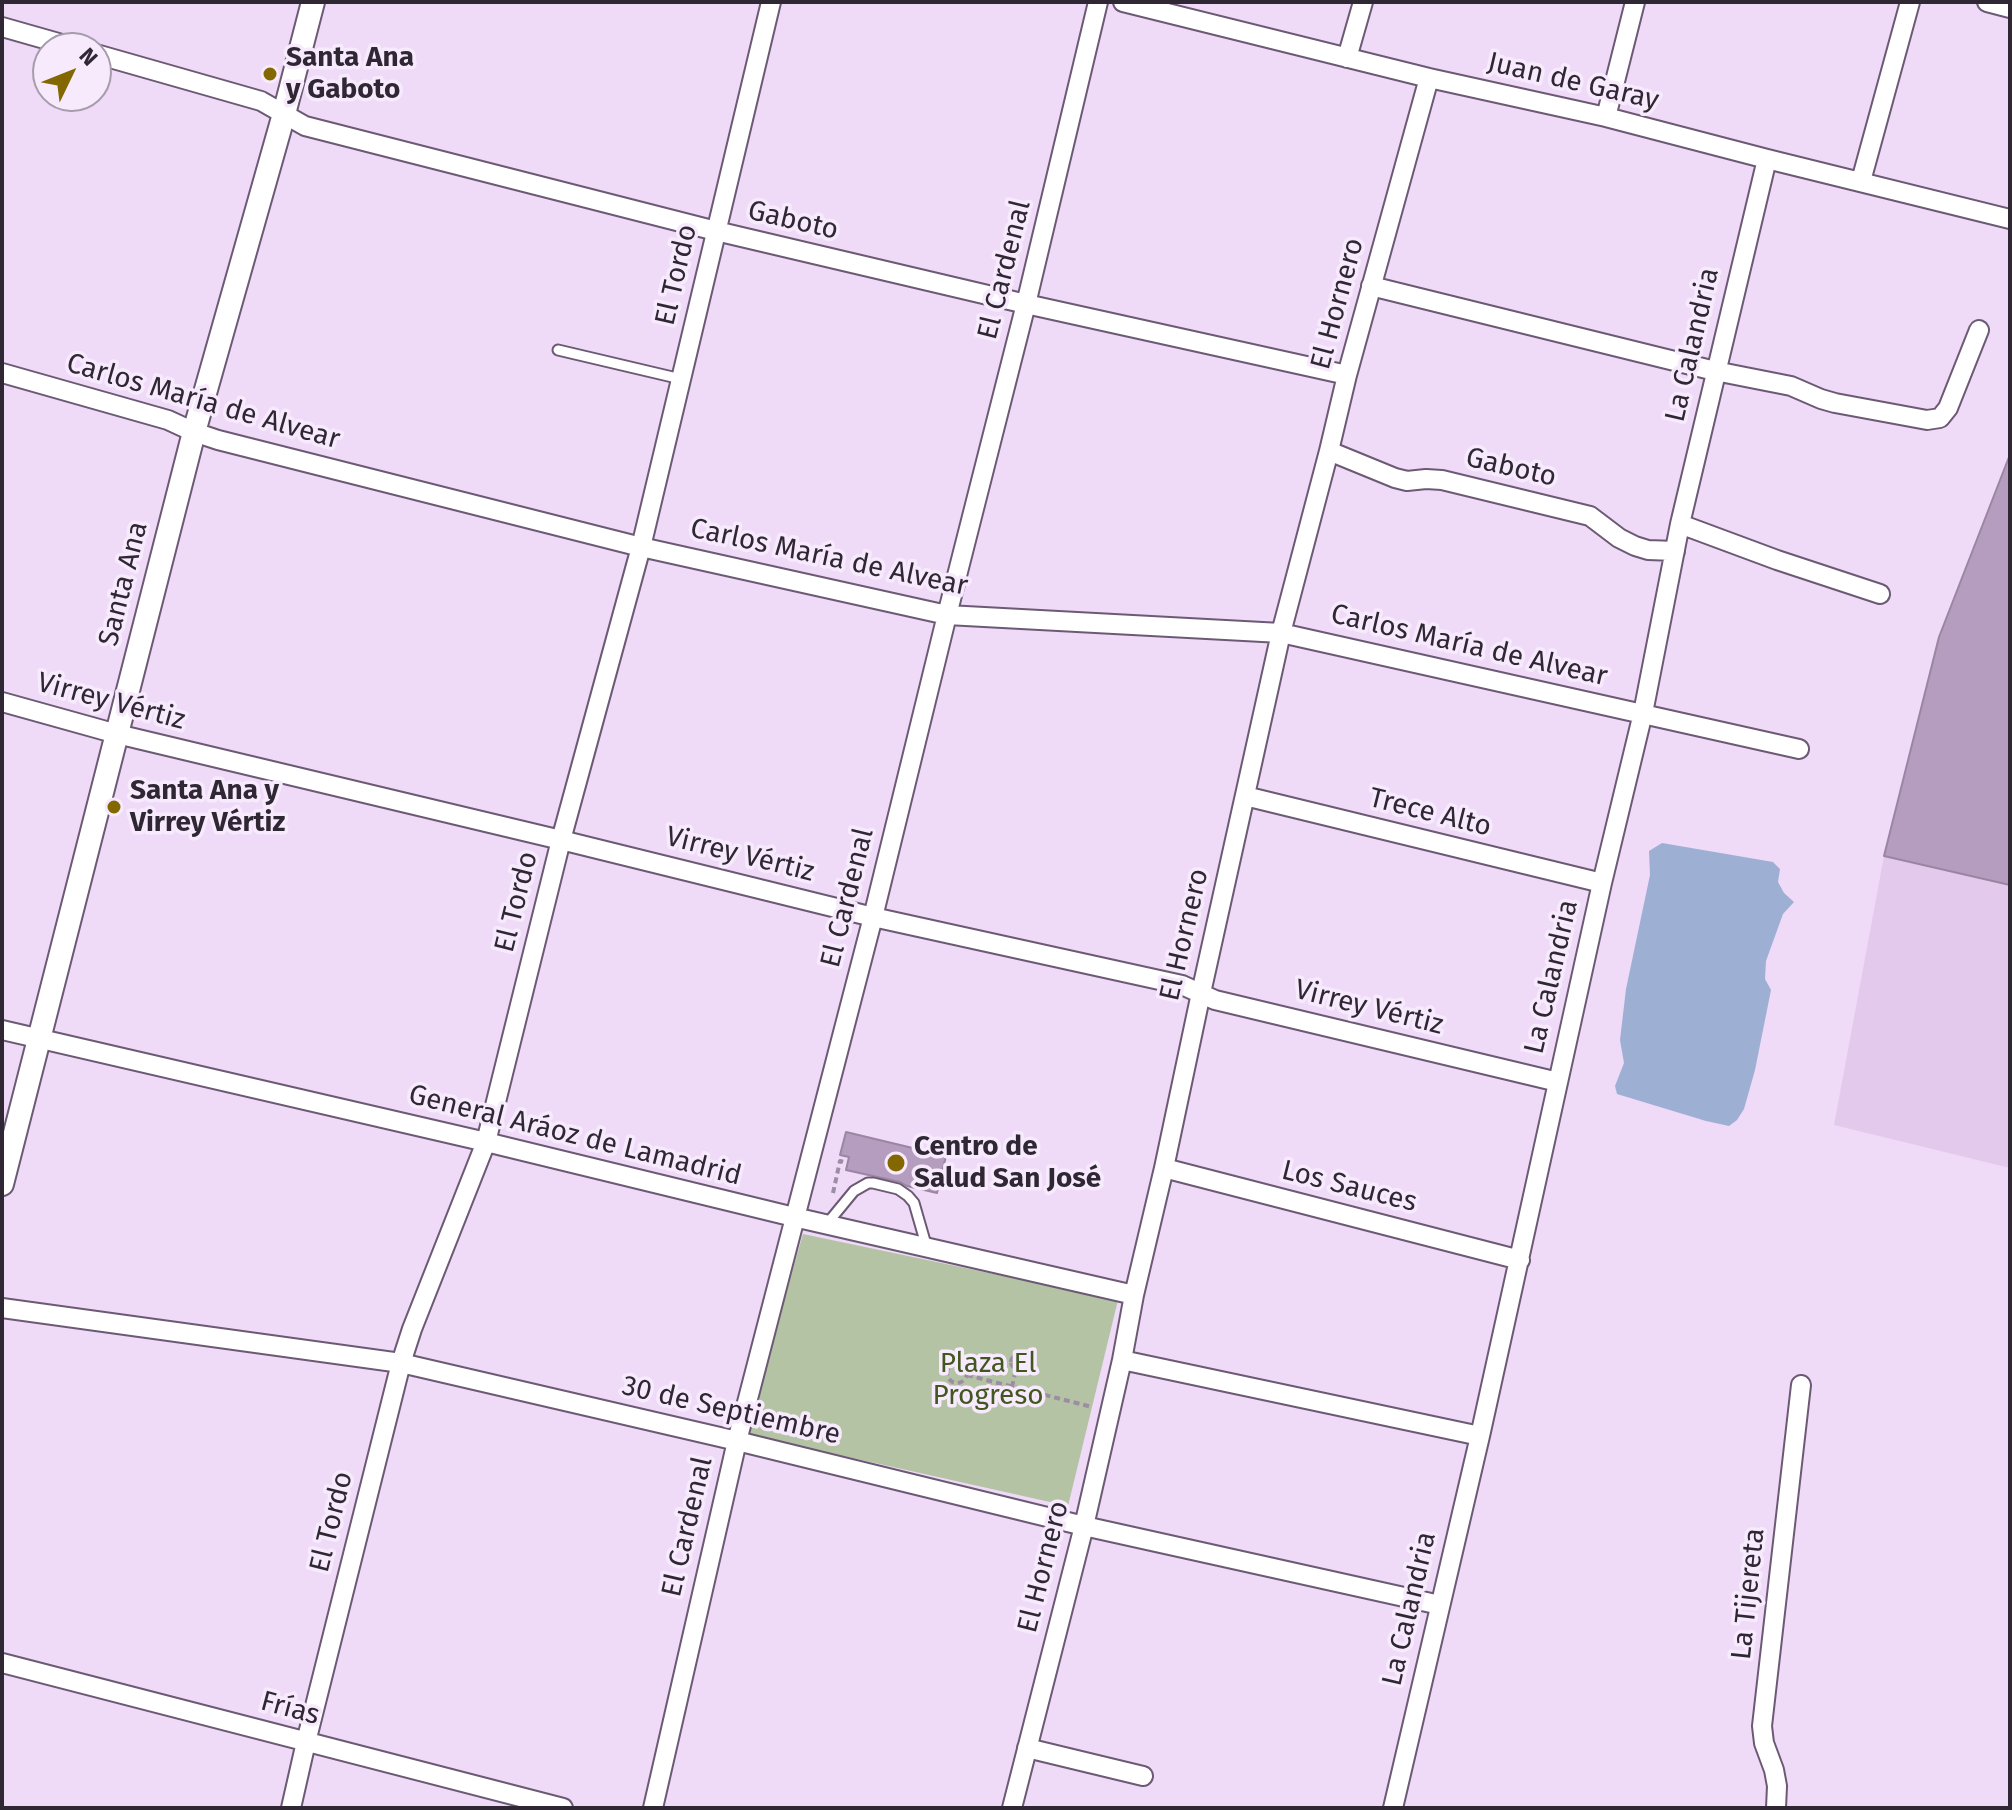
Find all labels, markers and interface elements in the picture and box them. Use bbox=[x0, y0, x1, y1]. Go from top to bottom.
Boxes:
north arrow bbox=[32, 32, 112, 112]
place label: Santa Ana y Gaboto bbox=[286, 41, 414, 107]
text: N bbox=[74, 42, 103, 71]
street label: Juan de Garay bbox=[1484, 46, 1662, 118]
marker: Santa Ana y Gaboto bbox=[261, 65, 279, 83]
street label: Gaboto bbox=[744, 194, 842, 248]
street label: El Cardenal bbox=[971, 197, 1039, 343]
street label: El Tordo bbox=[649, 221, 705, 329]
street label: El Hornero bbox=[1304, 235, 1372, 373]
street label: La Calandria bbox=[1659, 265, 1727, 425]
street label: Carlos María de Alvear bbox=[62, 347, 344, 457]
street label: Gaboto bbox=[1462, 441, 1560, 495]
street label: Carlos María de Alvear bbox=[687, 512, 971, 604]
street label: Santa Ana bbox=[92, 518, 156, 650]
street label: Carlos María de Alvear bbox=[1327, 598, 1611, 694]
street label: Virrey Vértiz bbox=[33, 666, 189, 738]
place label: Santa Ana y Virrey Vértiz bbox=[130, 774, 285, 840]
street label: Trece Alto bbox=[1365, 782, 1495, 844]
marker: Santa Ana y Virrey Vértiz bbox=[105, 798, 123, 816]
street label: Virrey Vértiz bbox=[662, 820, 818, 890]
street label: El Cardenal bbox=[814, 825, 882, 971]
street label: El Tordo bbox=[488, 848, 546, 956]
street label: El Hornero bbox=[1153, 866, 1217, 1004]
street label: La Calandria bbox=[1518, 897, 1586, 1057]
street label: Virrey Vértiz bbox=[1291, 973, 1447, 1043]
street label: General Aráoz de Lamadrid bbox=[405, 1078, 745, 1194]
place label: Centro de Salud San José bbox=[914, 1130, 1101, 1196]
marker: Centro de Salud San José bbox=[885, 1152, 907, 1174]
street label: Los Sauces bbox=[1278, 1154, 1420, 1220]
park label: Plaza El Progreso bbox=[932, 1347, 1044, 1413]
street label: 30 de Septiembre bbox=[619, 1370, 843, 1452]
street label: El Cardenal bbox=[656, 1454, 720, 1600]
street label: El Tordo bbox=[303, 1468, 361, 1576]
street label: El Hornero bbox=[1011, 1498, 1077, 1636]
street label: La Tijereta bbox=[1725, 1527, 1773, 1661]
street label: La Calandria bbox=[1376, 1529, 1444, 1689]
street label: Frías bbox=[257, 1685, 323, 1733]

